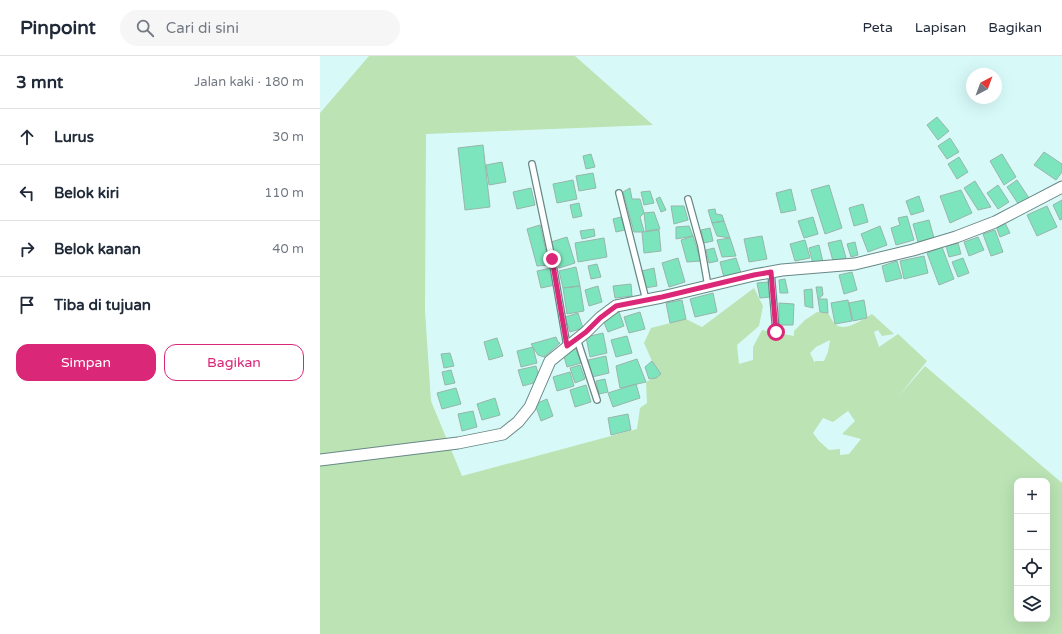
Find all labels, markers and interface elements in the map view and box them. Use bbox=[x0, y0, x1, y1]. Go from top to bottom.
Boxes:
search box bbox=[120, 10, 400, 46]
text: Pinpoint bbox=[20, 17, 96, 39]
icon: search bbox=[134, 17, 156, 39]
text: Cari di sini bbox=[166, 19, 239, 37]
text: Peta bbox=[862, 19, 893, 36]
text: Lapisan bbox=[915, 19, 966, 36]
text: Bagikan bbox=[988, 19, 1042, 36]
north arrow bbox=[966, 68, 1002, 104]
text: 3 mnt bbox=[16, 72, 63, 93]
text: Jalan kaki · 180 m bbox=[194, 74, 304, 90]
icon: ahead bbox=[16, 126, 38, 148]
text: Lurus bbox=[54, 128, 94, 146]
text: 30 m bbox=[272, 129, 304, 145]
icon: left bbox=[16, 182, 38, 204]
text: Belok kiri bbox=[54, 184, 119, 202]
text: 110 m bbox=[264, 185, 304, 201]
icon: right bbox=[16, 238, 38, 260]
text: Belok kanan bbox=[54, 240, 141, 258]
text: 40 m bbox=[272, 241, 304, 257]
route end bbox=[543, 250, 561, 268]
icon: arrive bbox=[16, 294, 38, 316]
text: Tiba di tujuan bbox=[54, 296, 151, 314]
route start bbox=[767, 323, 785, 341]
button: Simpan bbox=[16, 344, 156, 381]
button: Bagikan bbox=[164, 344, 304, 381]
map controls bbox=[1014, 478, 1050, 622]
button: + bbox=[1014, 478, 1050, 514]
button: − bbox=[1014, 514, 1050, 550]
button: locate bbox=[1014, 550, 1050, 586]
button: layers bbox=[1014, 586, 1050, 622]

